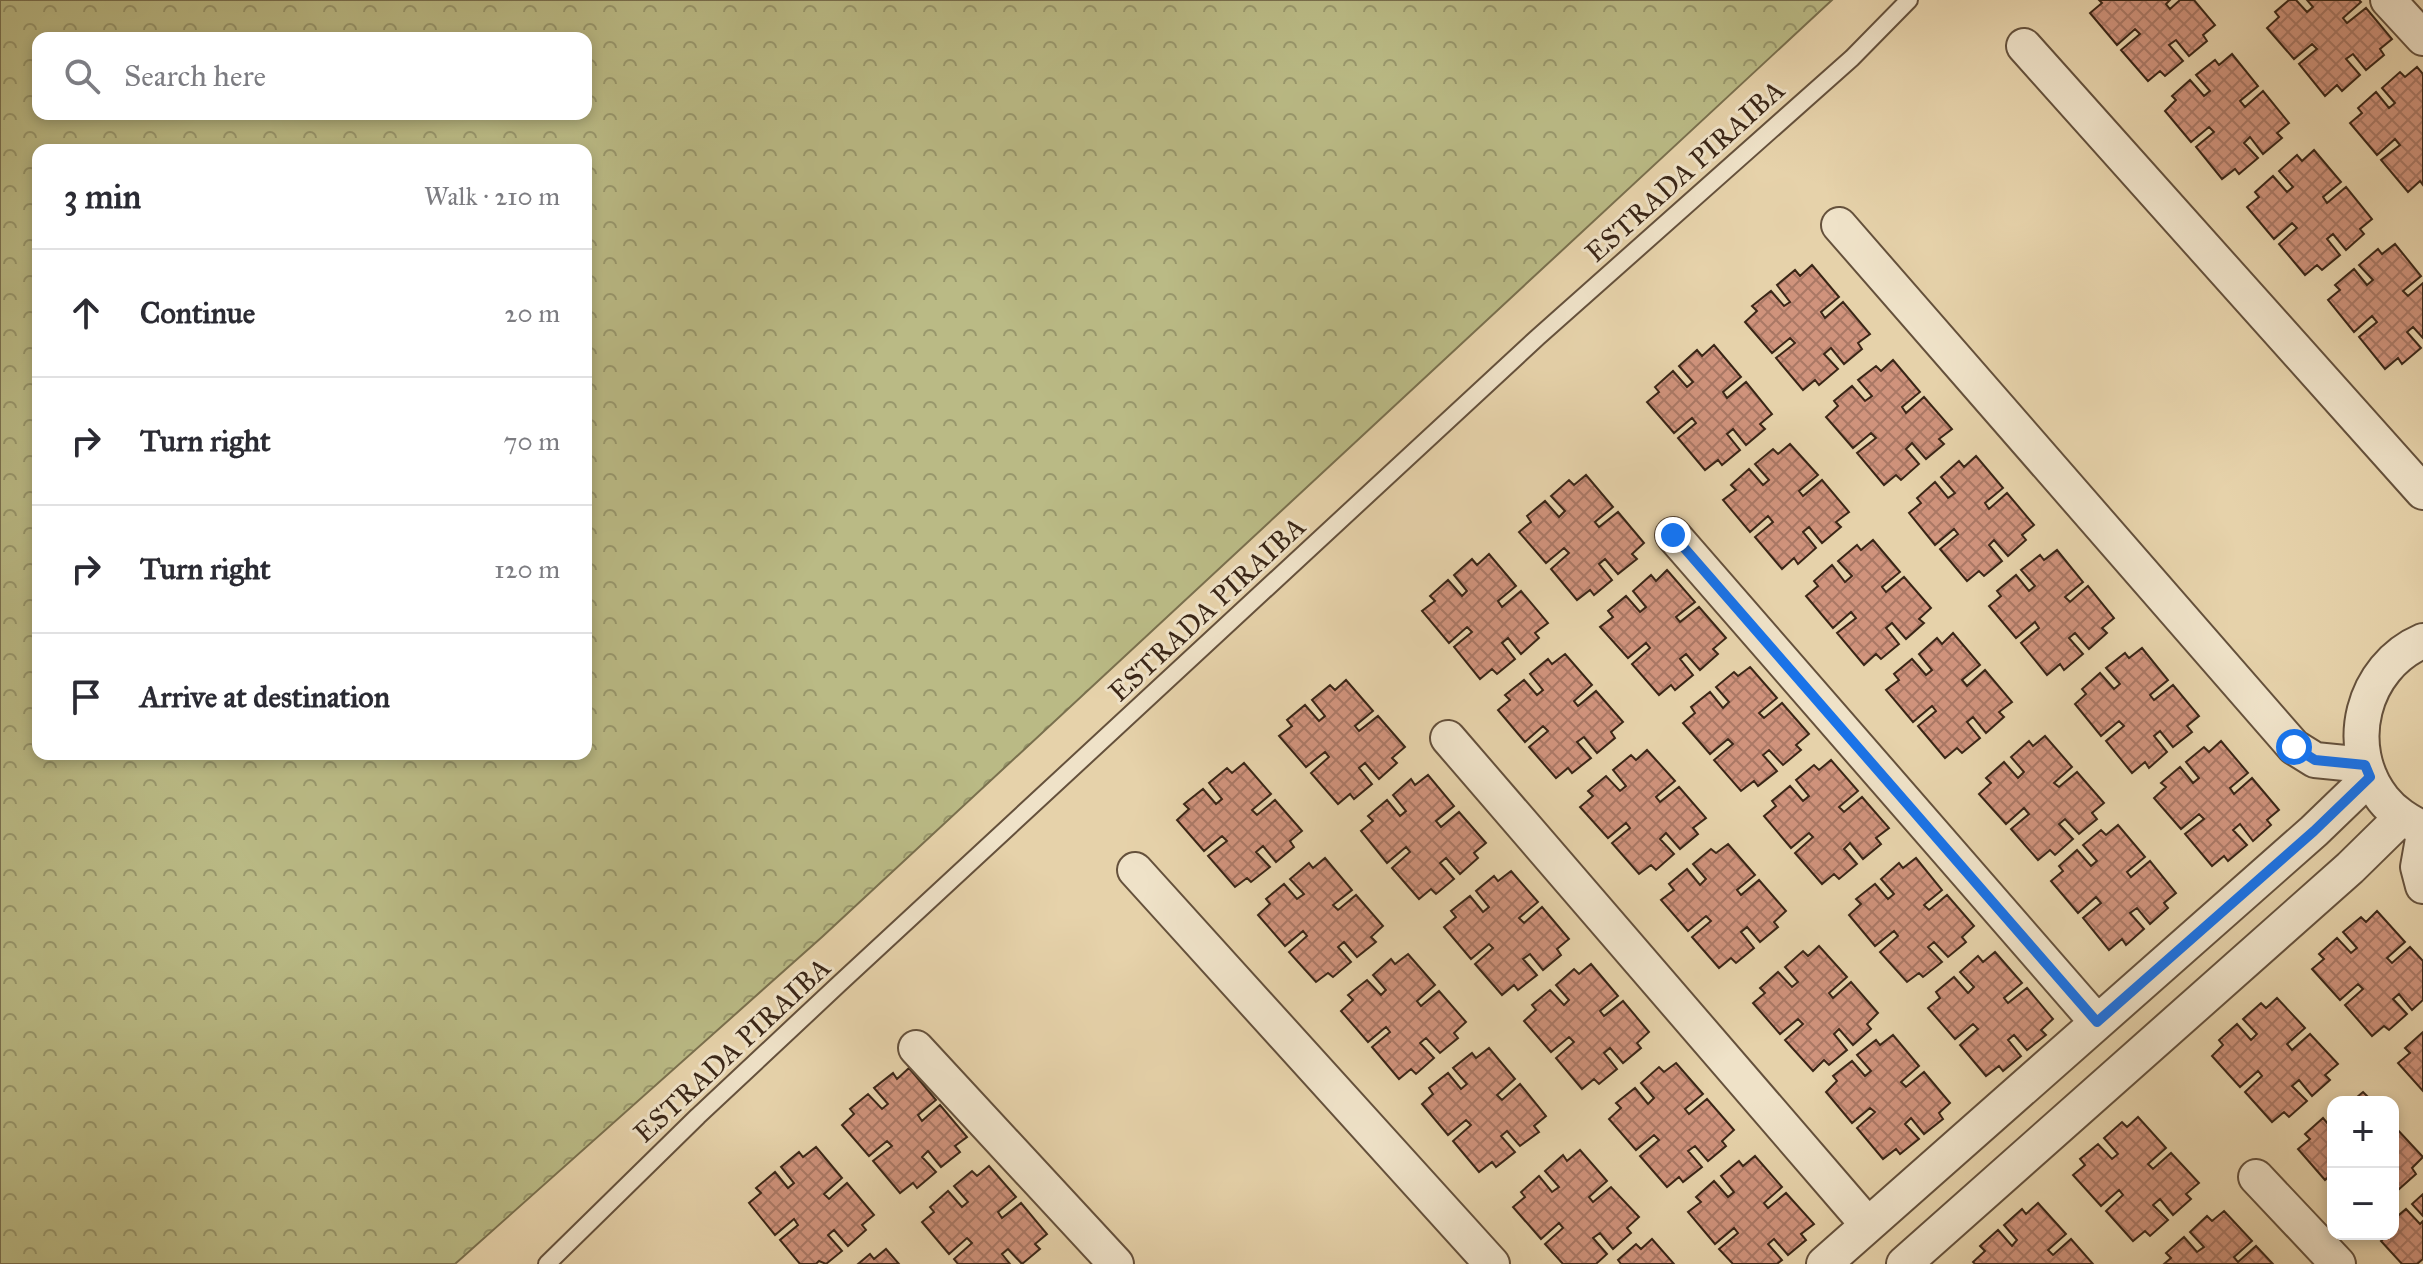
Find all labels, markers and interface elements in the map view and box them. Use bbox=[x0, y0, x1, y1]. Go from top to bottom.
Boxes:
search box bbox=[32, 32, 592, 120]
icon: search bbox=[60, 54, 104, 98]
text: Search here bbox=[124, 58, 266, 94]
street label: ESTRADA PIRAIBA bbox=[1578, 72, 1792, 270]
text: 3 min bbox=[64, 176, 141, 217]
text: Walk · 210 m bbox=[424, 180, 560, 212]
icon: ahead bbox=[64, 291, 108, 335]
text: Continue bbox=[140, 295, 255, 331]
text: 20 m bbox=[505, 297, 560, 329]
icon: right bbox=[64, 419, 108, 463]
text: Turn right bbox=[140, 423, 271, 459]
text: 70 m bbox=[504, 425, 560, 457]
street label: ESTRADA PIRAIBA bbox=[1101, 509, 1313, 709]
route end bbox=[1655, 517, 1691, 553]
icon: right bbox=[64, 547, 108, 591]
text: Turn right bbox=[140, 551, 271, 587]
text: 120 m bbox=[494, 553, 560, 585]
icon: arrive bbox=[64, 675, 108, 719]
text: Arrive at destination bbox=[140, 679, 390, 715]
route start bbox=[2276, 729, 2312, 765]
street label: ESTRADA PIRAIBA bbox=[626, 950, 838, 1150]
map controls bbox=[2327, 1096, 2399, 1240]
button: + bbox=[2327, 1096, 2399, 1168]
button: − bbox=[2327, 1168, 2399, 1240]

